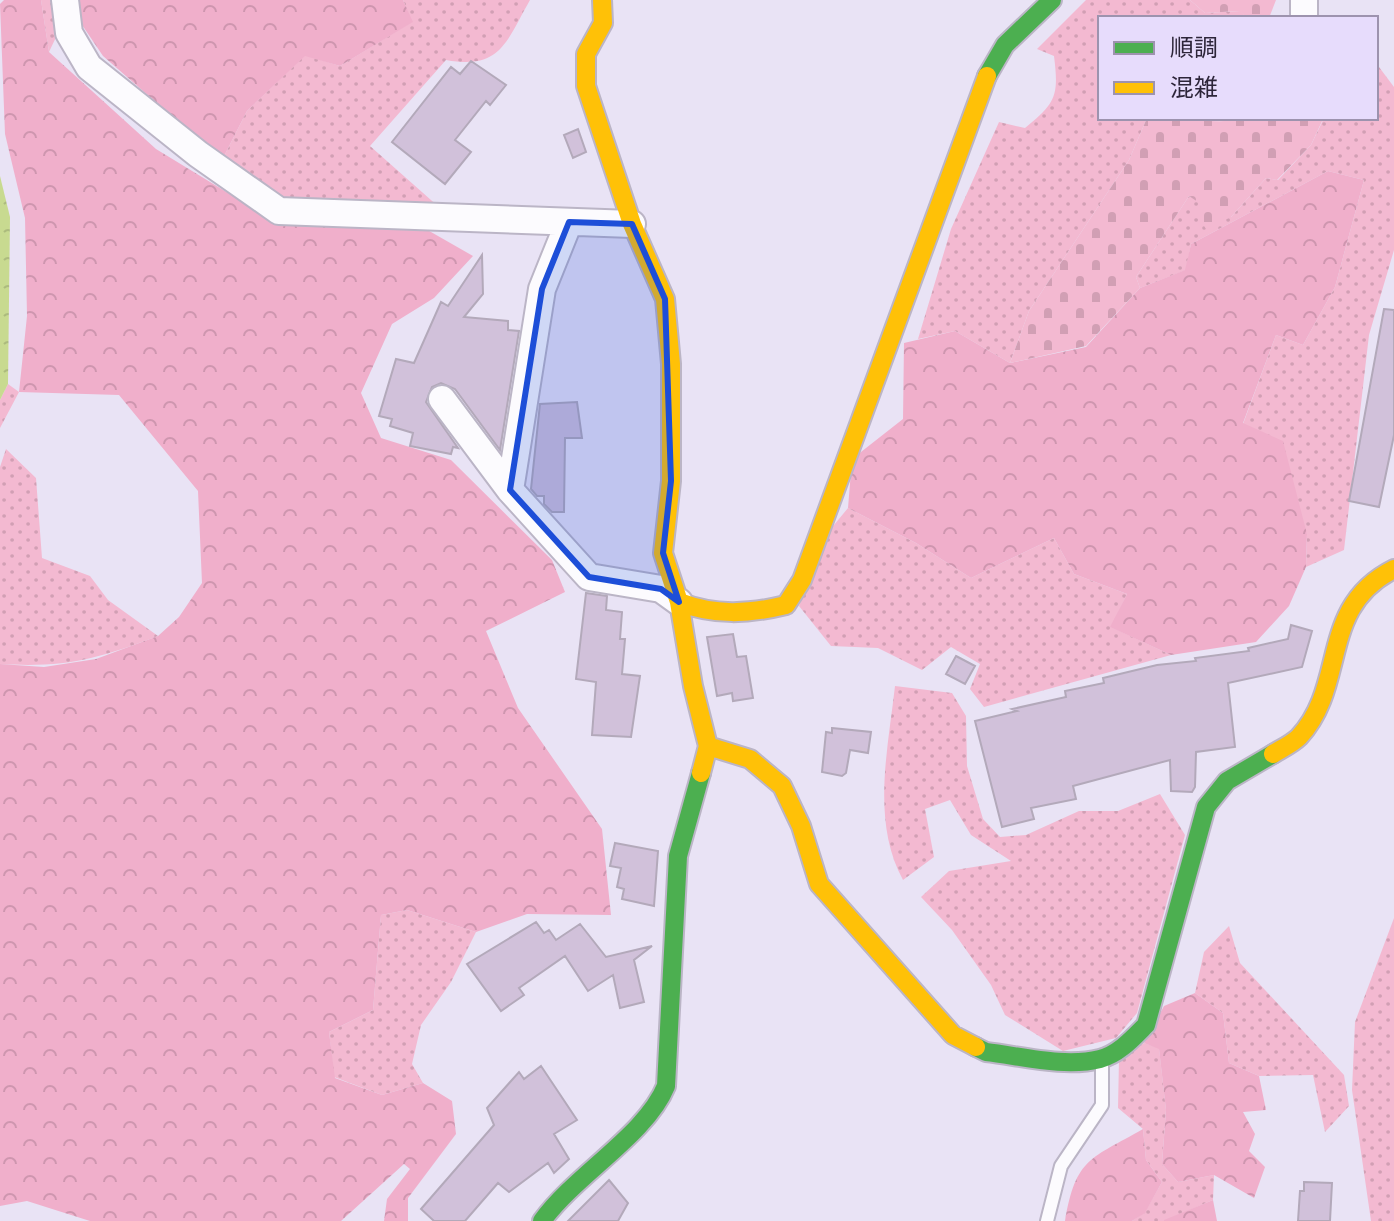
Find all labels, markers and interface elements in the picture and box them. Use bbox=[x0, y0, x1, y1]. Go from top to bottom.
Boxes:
legend bbox=[1098, 16, 1378, 120]
text: 順調 bbox=[1170, 29, 1218, 65]
text: 混雑 bbox=[1170, 69, 1218, 105]

